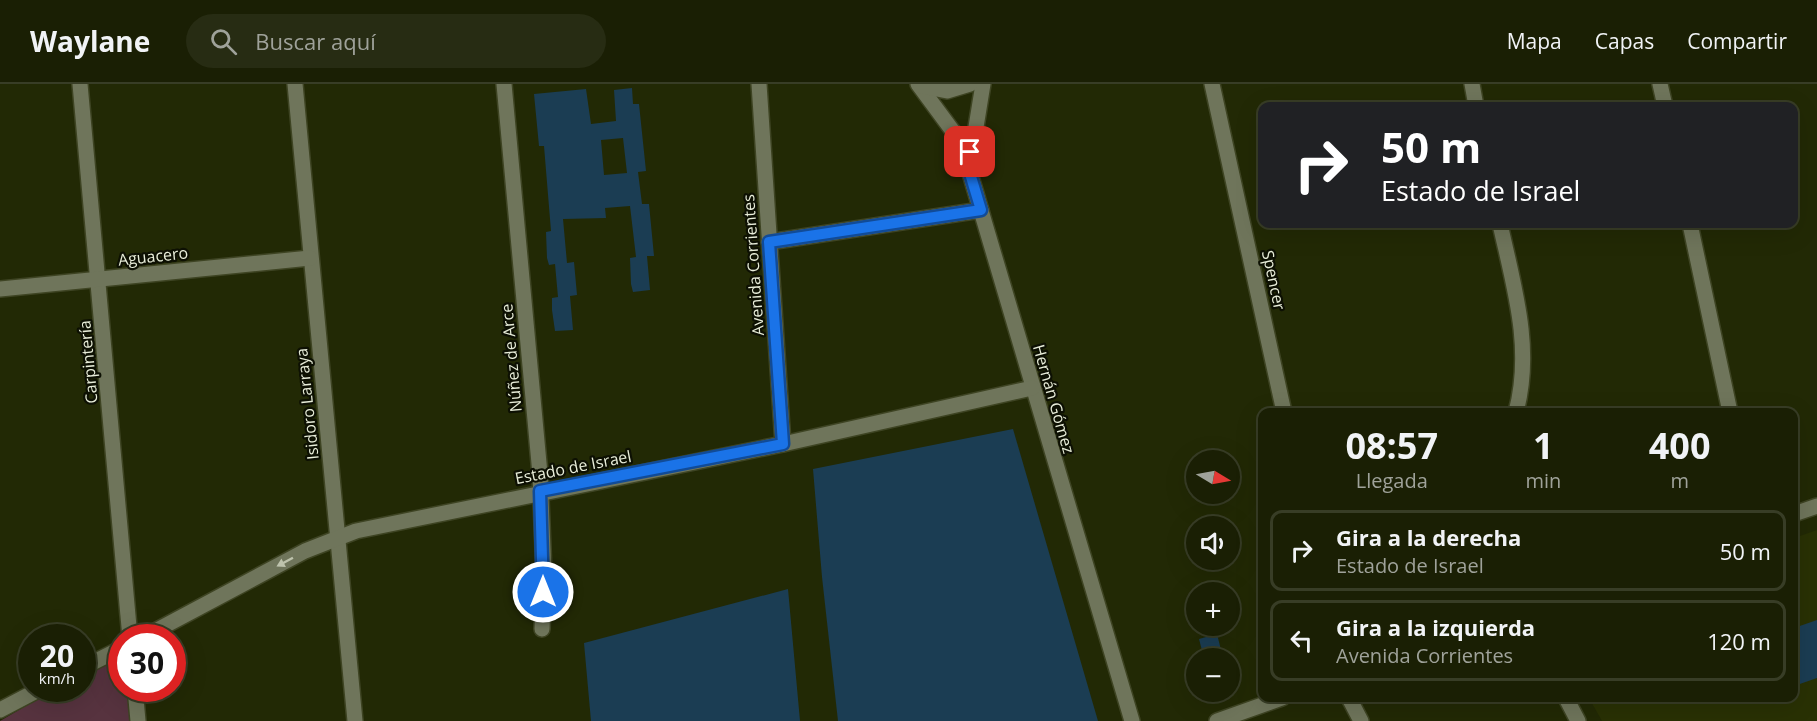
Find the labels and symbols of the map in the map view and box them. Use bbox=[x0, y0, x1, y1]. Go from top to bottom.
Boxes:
pin bbox=[944, 126, 995, 177]
street label: Avenida Corrientes bbox=[737, 194, 769, 336]
street label: Aguacero bbox=[117, 241, 189, 271]
street label: Spencer bbox=[1257, 248, 1291, 312]
street label: Núñez de Arce bbox=[495, 303, 527, 413]
street label: Carpintería bbox=[73, 320, 103, 404]
street label: Hernán Gómez bbox=[1028, 342, 1080, 456]
street label: Isidoro Larraya bbox=[290, 347, 324, 461]
street label: Estado de Israel bbox=[513, 445, 633, 489]
north arrow bbox=[1186, 450, 1240, 504]
one-way arrow bbox=[277, 557, 294, 567]
position arrow bbox=[511, 560, 575, 624]
speed limit sign: 30 bbox=[108, 624, 186, 702]

